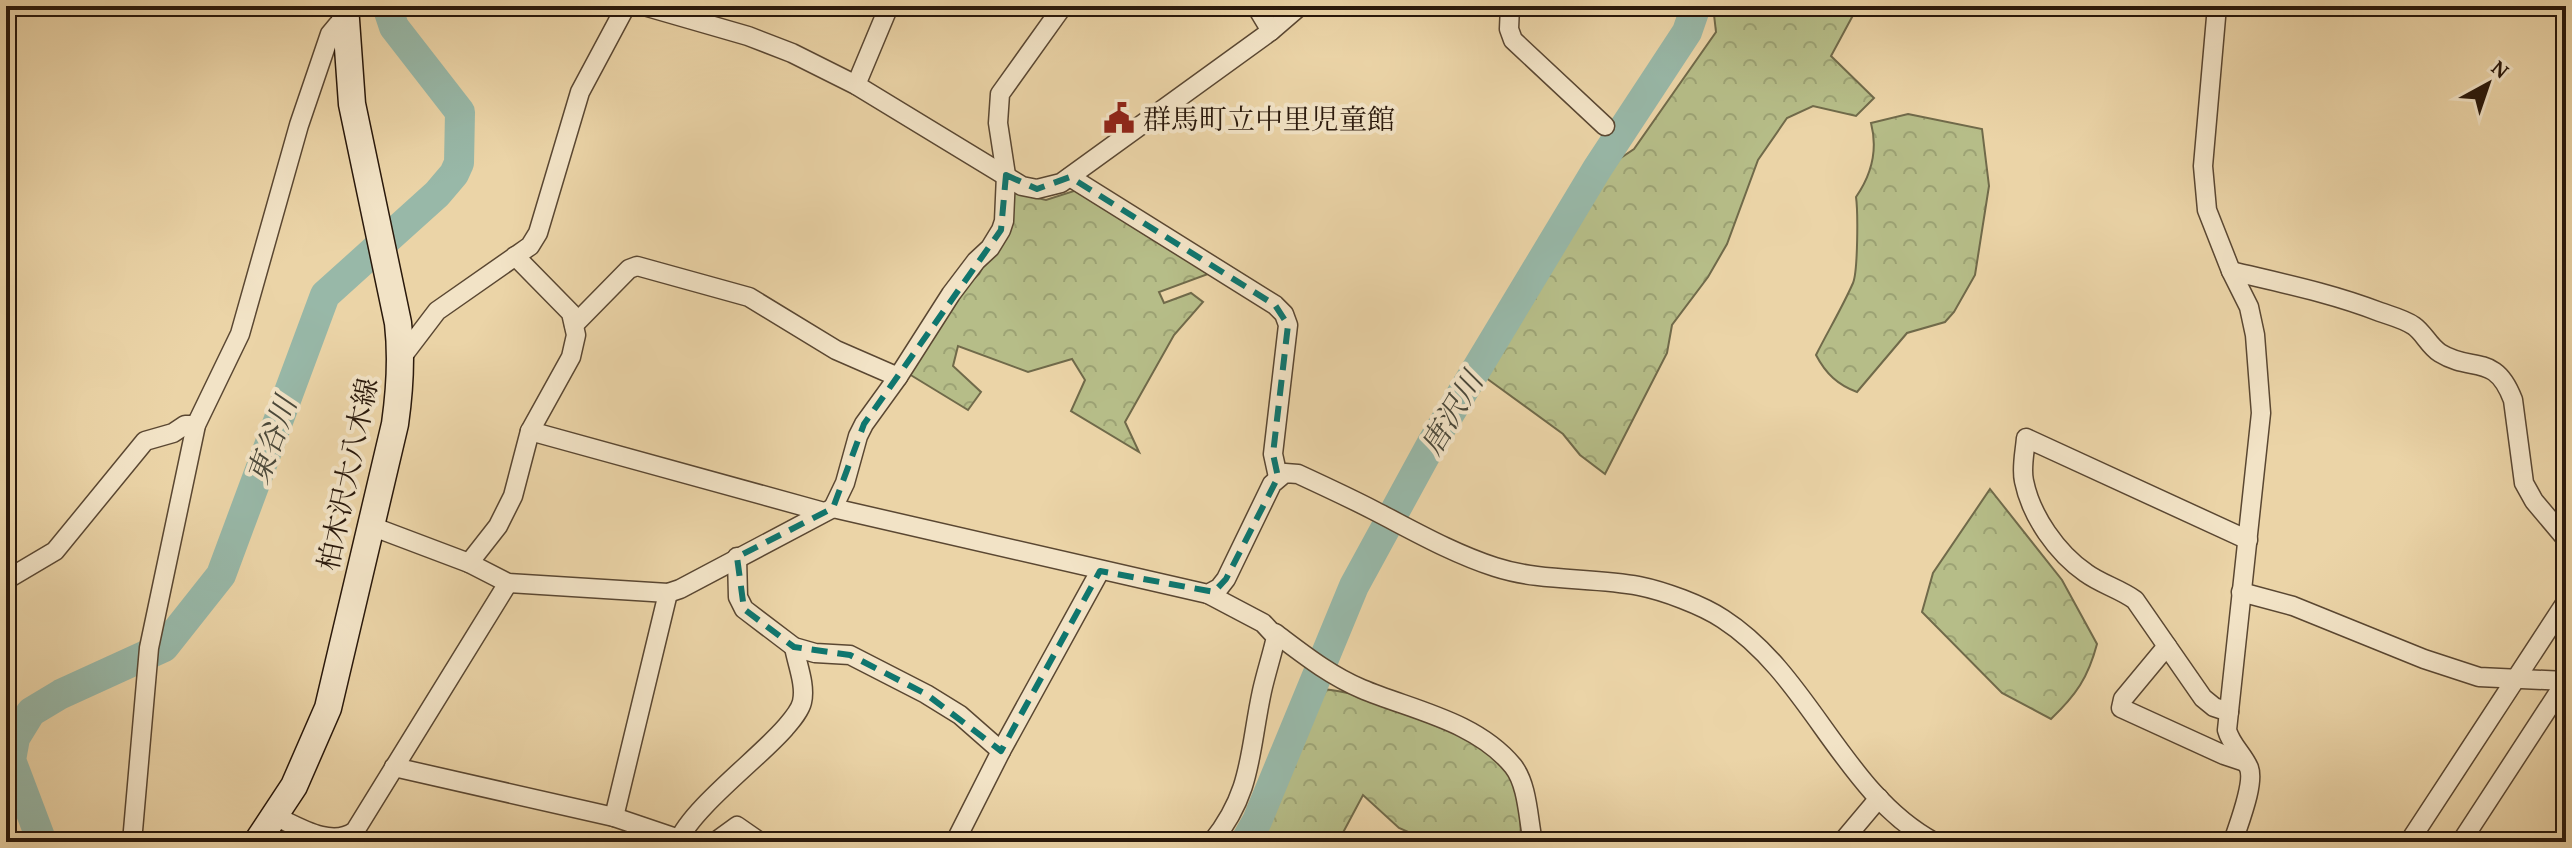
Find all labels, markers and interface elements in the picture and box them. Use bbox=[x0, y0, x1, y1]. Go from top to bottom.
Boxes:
north arrow bbox=[2448, 44, 2528, 124]
text: N bbox=[2485, 52, 2517, 86]
place label: 群馬町立中里児童館 bbox=[1143, 98, 1395, 139]
public building icon: 群馬町立中里児童館 bbox=[1102, 101, 1136, 135]
water label: 唐沢川 bbox=[1409, 361, 1495, 463]
street label: 柏木沢大八木線 bbox=[307, 374, 387, 574]
water label: 東谷川 bbox=[235, 387, 308, 490]

